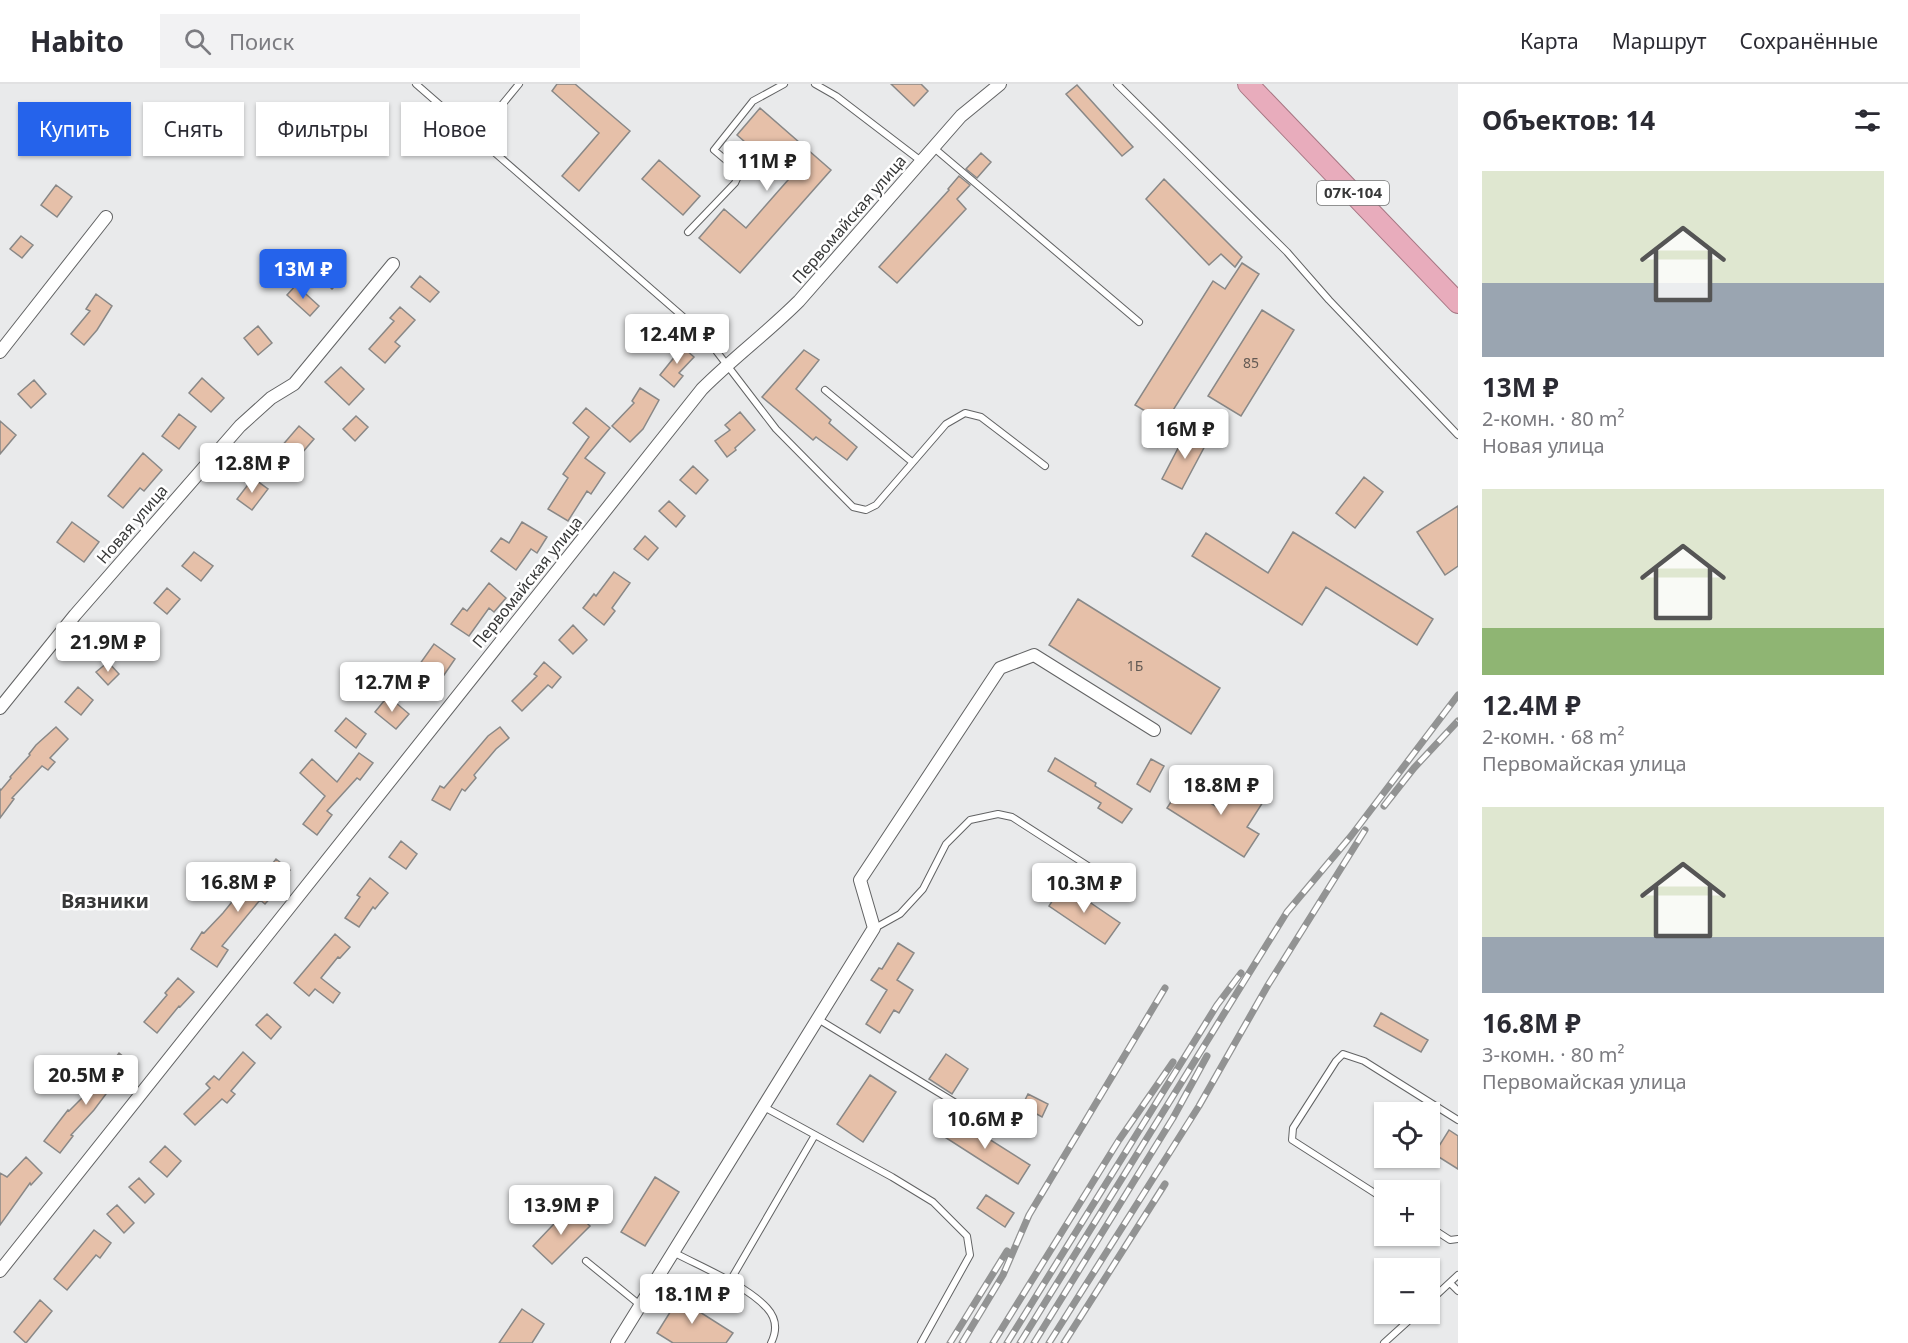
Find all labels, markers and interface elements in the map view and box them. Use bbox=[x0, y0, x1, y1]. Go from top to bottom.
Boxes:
search box bbox=[160, 14, 580, 68]
text: Habito bbox=[30, 22, 124, 60]
icon: search bbox=[181, 25, 214, 58]
text: Поиск bbox=[229, 26, 294, 56]
text: Карта bbox=[1520, 27, 1579, 55]
text: Маршрут bbox=[1612, 27, 1707, 55]
text: Сохранённые bbox=[1740, 27, 1878, 55]
chip: Купить bbox=[18, 102, 131, 156]
chip: Снять bbox=[143, 102, 244, 156]
chip: Фильтры bbox=[256, 102, 389, 156]
chip: Новое bbox=[401, 102, 507, 156]
text: Объектов: 14 bbox=[1482, 102, 1655, 138]
icon: filters bbox=[1851, 104, 1884, 137]
pin: 11M ₽ bbox=[725, 141, 809, 192]
text: 11M ₽ bbox=[738, 147, 796, 174]
street label: Первомайская улица bbox=[787, 150, 911, 288]
road number: 07К-104 bbox=[1317, 181, 1389, 205]
icon: home bbox=[1629, 210, 1737, 318]
pin: 13M ₽ bbox=[261, 249, 345, 300]
text: 13M ₽ bbox=[274, 255, 332, 282]
pin: 12.4M ₽ bbox=[622, 314, 732, 365]
text: 12.4M ₽ bbox=[639, 320, 715, 347]
house number: 85 bbox=[1243, 353, 1259, 372]
text: 13M ₽ bbox=[1482, 369, 1559, 405]
text: 2-комн. · 80 m² bbox=[1482, 405, 1625, 432]
pin: 16M ₽ bbox=[1143, 409, 1227, 460]
text: 16M ₽ bbox=[1156, 415, 1214, 442]
text: Новая улица bbox=[1482, 432, 1605, 459]
pin: 12.8M ₽ bbox=[197, 443, 307, 494]
text: 12.8M ₽ bbox=[214, 449, 290, 476]
street label: Новая улица bbox=[92, 480, 172, 568]
street label: Первомайская улица bbox=[467, 511, 587, 653]
icon: home bbox=[1629, 528, 1737, 636]
pin: 21.9M ₽ bbox=[53, 622, 163, 673]
text: 21.9M ₽ bbox=[70, 628, 146, 655]
house number: 1Б bbox=[1127, 656, 1143, 675]
pin: 12.7M ₽ bbox=[337, 662, 447, 713]
text: 12.7M ₽ bbox=[354, 668, 430, 695]
text: 12.4M ₽ bbox=[1482, 687, 1581, 723]
text: 2-комн. · 68 m² bbox=[1482, 723, 1625, 750]
text: Первомайская улица bbox=[1482, 750, 1687, 777]
pin: 18.8M ₽ bbox=[1166, 765, 1276, 816]
text: 18.8M ₽ bbox=[1183, 771, 1259, 798]
icon: home bbox=[1629, 846, 1737, 954]
pin: 16.8M ₽ bbox=[183, 862, 293, 913]
pin: 10.3M ₽ bbox=[1029, 863, 1139, 914]
text: 16.8M ₽ bbox=[200, 868, 276, 895]
text: 10.3M ₽ bbox=[1046, 869, 1122, 896]
district label: Вязники bbox=[61, 887, 149, 914]
text: 16.8M ₽ bbox=[1482, 1005, 1581, 1041]
text: 3-комн. · 80 m² bbox=[1482, 1041, 1625, 1068]
pin: 20.5M ₽ bbox=[31, 1055, 141, 1106]
text: 20.5M ₽ bbox=[48, 1061, 124, 1088]
text: Первомайская улица bbox=[1482, 1068, 1687, 1095]
pin: 10.6M ₽ bbox=[930, 1099, 1040, 1150]
map controls bbox=[1374, 1102, 1440, 1324]
button: locate bbox=[1374, 1102, 1440, 1168]
text: 10.6M ₽ bbox=[947, 1105, 1023, 1132]
button: + bbox=[1374, 1180, 1440, 1246]
pin: 13.9M ₽ bbox=[506, 1185, 616, 1236]
text: 13.9M ₽ bbox=[523, 1191, 599, 1218]
button: − bbox=[1374, 1258, 1440, 1324]
pin: 18.1M ₽ bbox=[637, 1274, 747, 1325]
text: 18.1M ₽ bbox=[654, 1280, 730, 1307]

